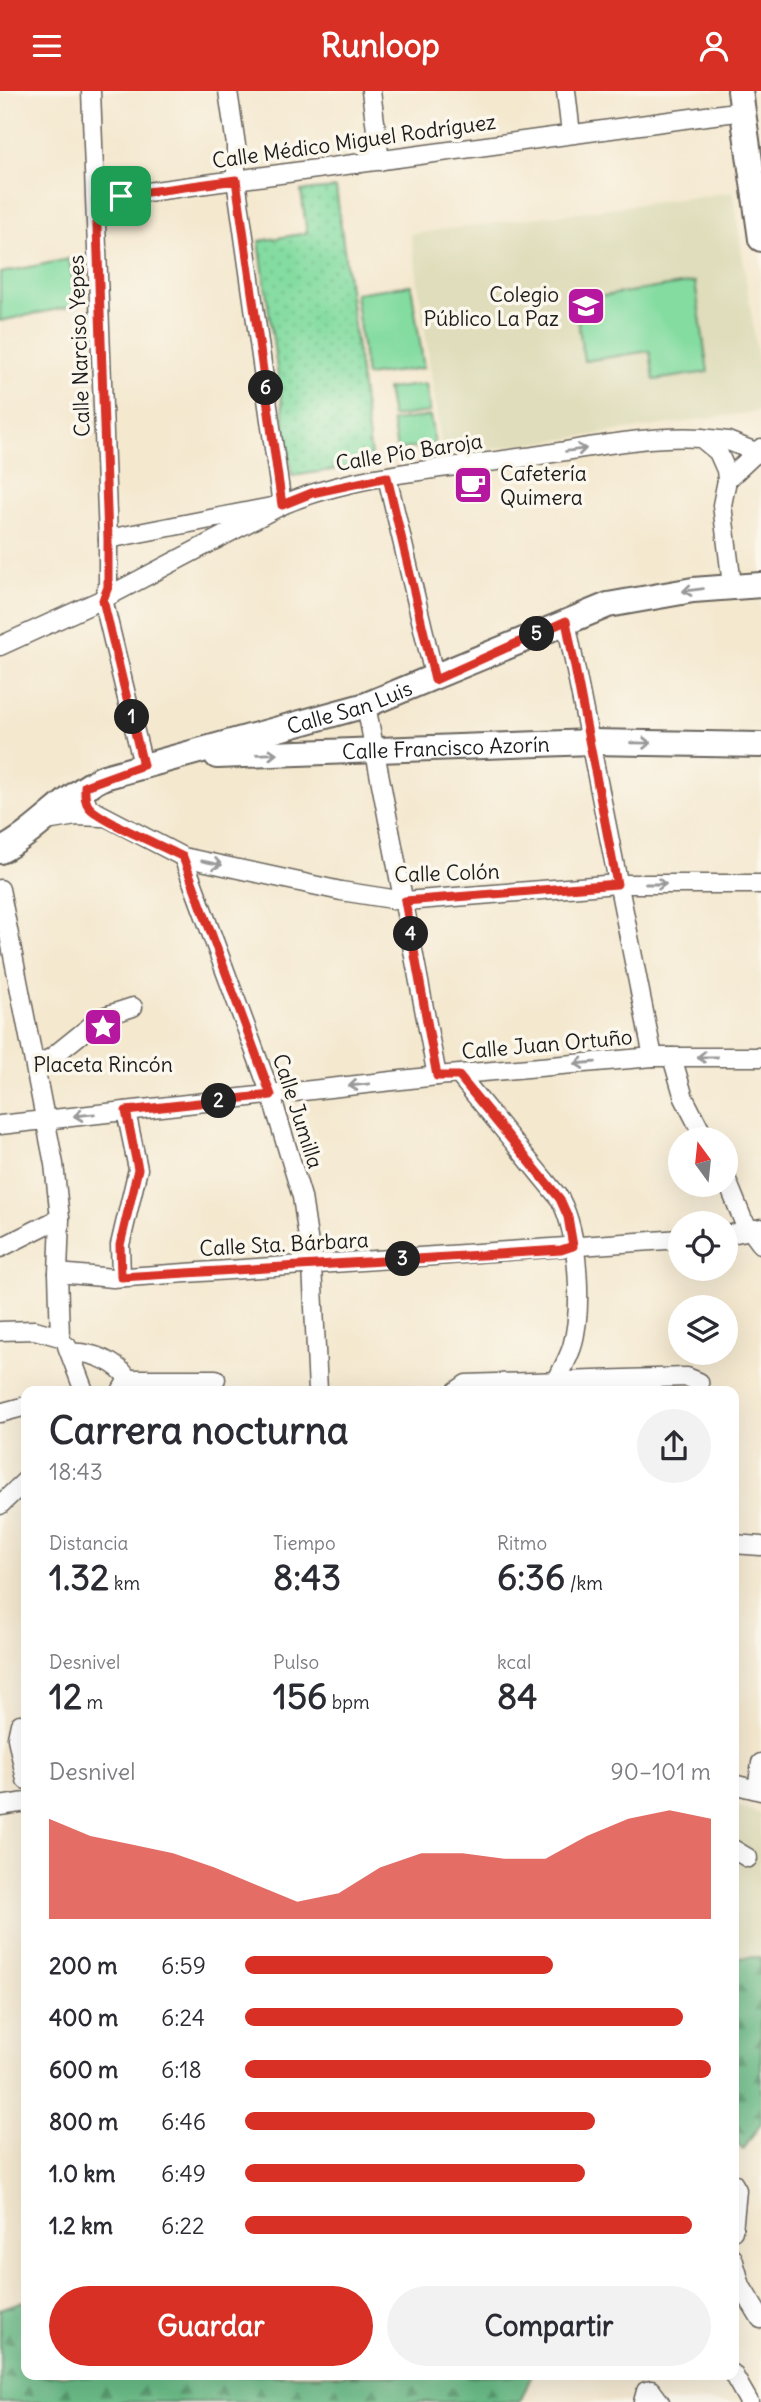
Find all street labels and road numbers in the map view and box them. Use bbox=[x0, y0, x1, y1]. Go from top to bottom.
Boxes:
street label: Calle Médico Miguel Rodríguez bbox=[210, 108, 498, 174]
street label: Calle Narciso Yepes bbox=[62, 255, 96, 437]
street label: Calle Pío Baroja bbox=[334, 427, 484, 477]
street label: Calle San Luis bbox=[284, 674, 416, 740]
street label: Calle Francisco Azorín bbox=[341, 730, 550, 765]
street label: Calle Colón bbox=[394, 858, 500, 888]
street label: Calle Juan Ortuño bbox=[460, 1023, 634, 1065]
street label: Calle Jumilla bbox=[267, 1050, 329, 1172]
street label: Calle Sta. Bárbara bbox=[199, 1226, 369, 1262]

